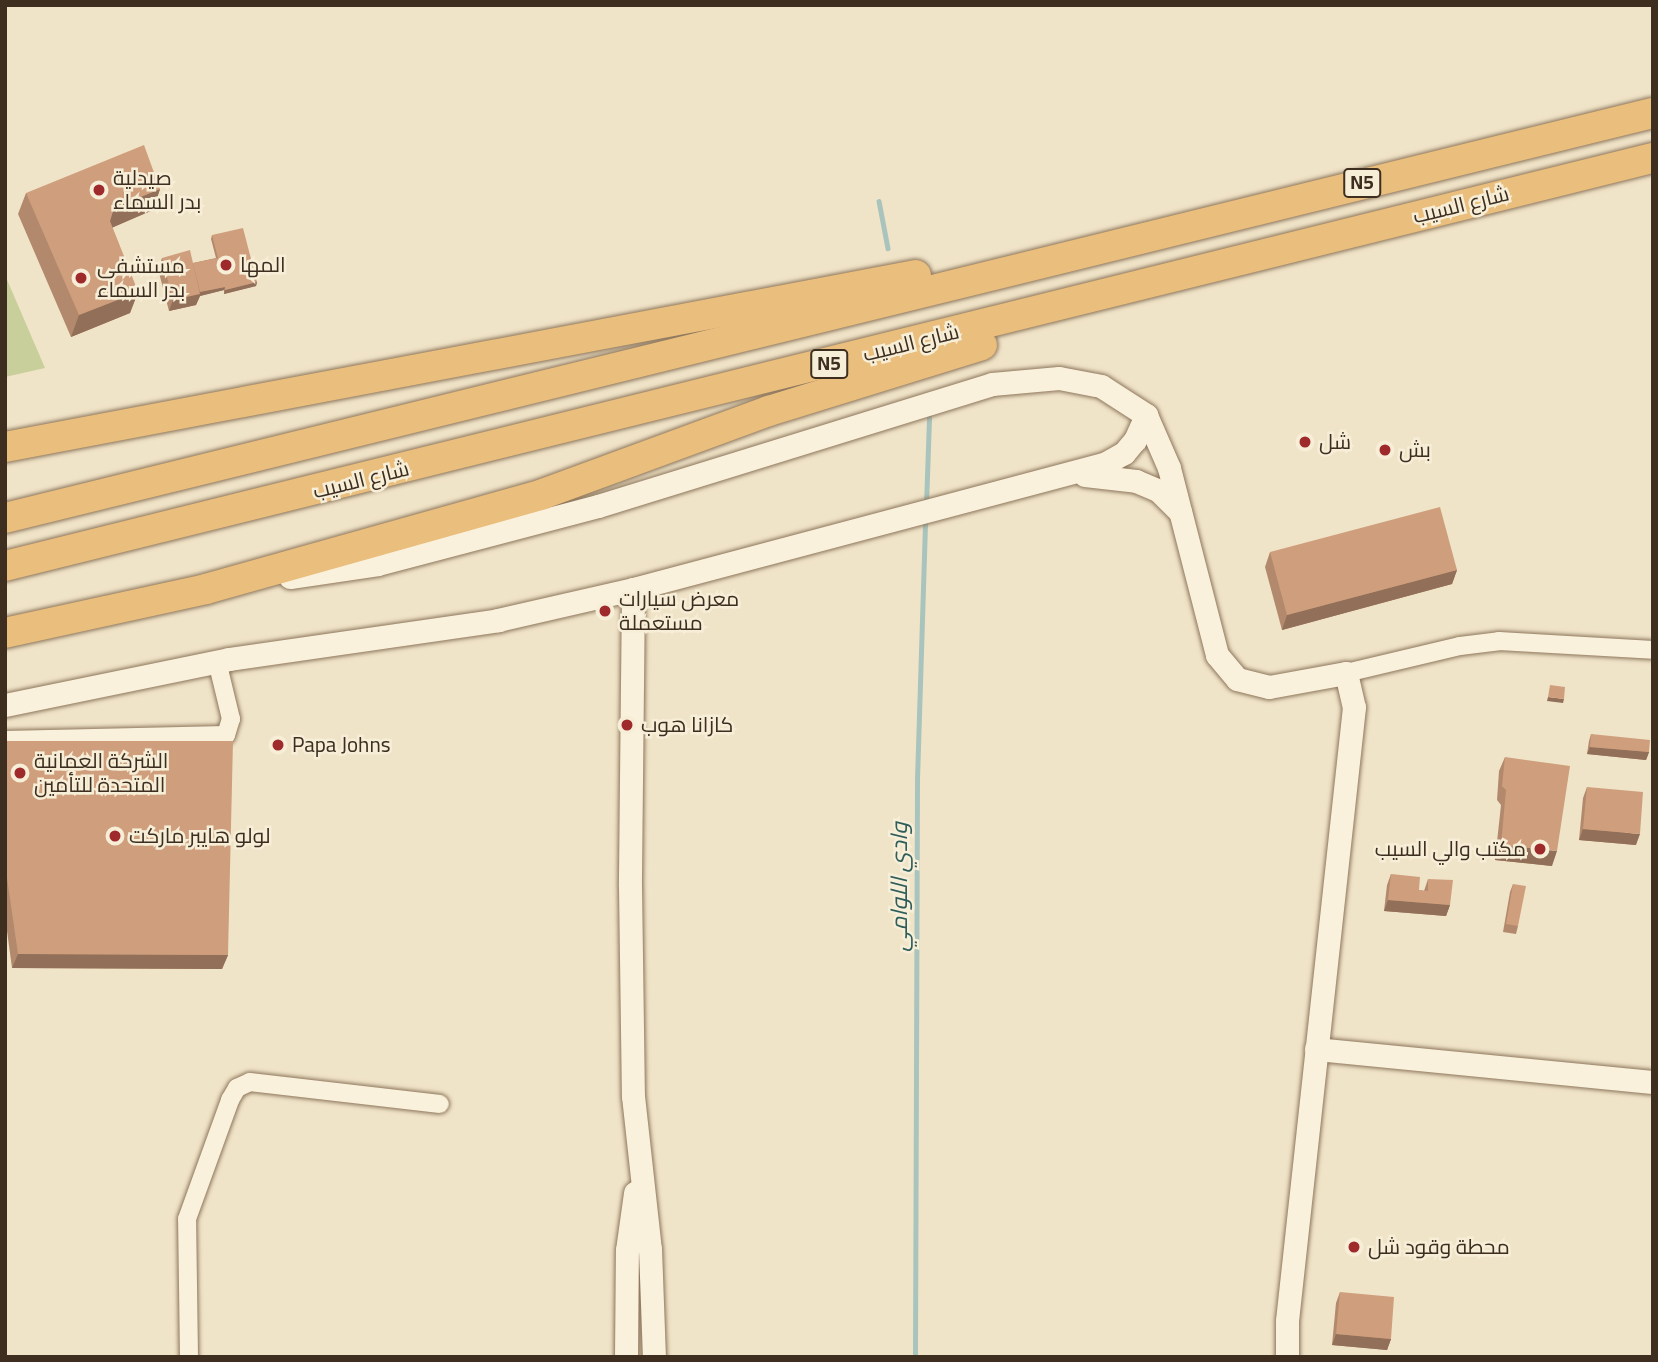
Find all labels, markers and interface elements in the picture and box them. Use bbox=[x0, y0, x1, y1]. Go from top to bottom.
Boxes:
place label: صيدلية بدر السماء bbox=[113, 165, 201, 215]
road number: N5 bbox=[1343, 168, 1381, 198]
street label: شارع السيب bbox=[1410, 181, 1512, 229]
marker: صيدلية بدر السماء bbox=[91, 182, 107, 198]
place label: المها bbox=[240, 252, 286, 278]
place label: مستشفى بدر السماء bbox=[97, 253, 185, 303]
marker: المها bbox=[218, 257, 234, 273]
marker: مستشفى بدر السماء bbox=[71, 268, 91, 288]
street label: شارع السيب bbox=[860, 319, 962, 367]
road number: N5 bbox=[810, 348, 848, 380]
place label: شل bbox=[1319, 429, 1351, 455]
marker: شل bbox=[1297, 434, 1313, 450]
place label: بش bbox=[1399, 437, 1431, 463]
marker: بش bbox=[1377, 442, 1393, 458]
street label: شارع السيب bbox=[310, 456, 412, 504]
place label: معرض سيارات مستعملة bbox=[619, 586, 739, 636]
marker: معرض سيارات مستعملة bbox=[597, 603, 613, 619]
place label: كازانا هوب bbox=[641, 712, 733, 738]
marker: كازانا هوب bbox=[619, 717, 635, 733]
place label: Papa Johns bbox=[292, 732, 390, 758]
marker: Papa Johns bbox=[270, 737, 286, 753]
place label: الشركة العمانية المتحدة للتأمين bbox=[34, 748, 168, 798]
marker: الشركة العمانية المتحدة للتأمين bbox=[12, 765, 28, 781]
water label: وادي اللوامي bbox=[885, 822, 913, 952]
place label: لولو هايبر ماركت bbox=[129, 823, 271, 849]
marker: لولو هايبر ماركت bbox=[107, 828, 123, 844]
place label: مكتب والي السيب bbox=[1375, 836, 1526, 862]
marker: مكتب والي السيب bbox=[1532, 841, 1548, 857]
place label: محطة وقود شل bbox=[1368, 1234, 1510, 1260]
marker: محطة وقود شل bbox=[1346, 1239, 1362, 1255]

